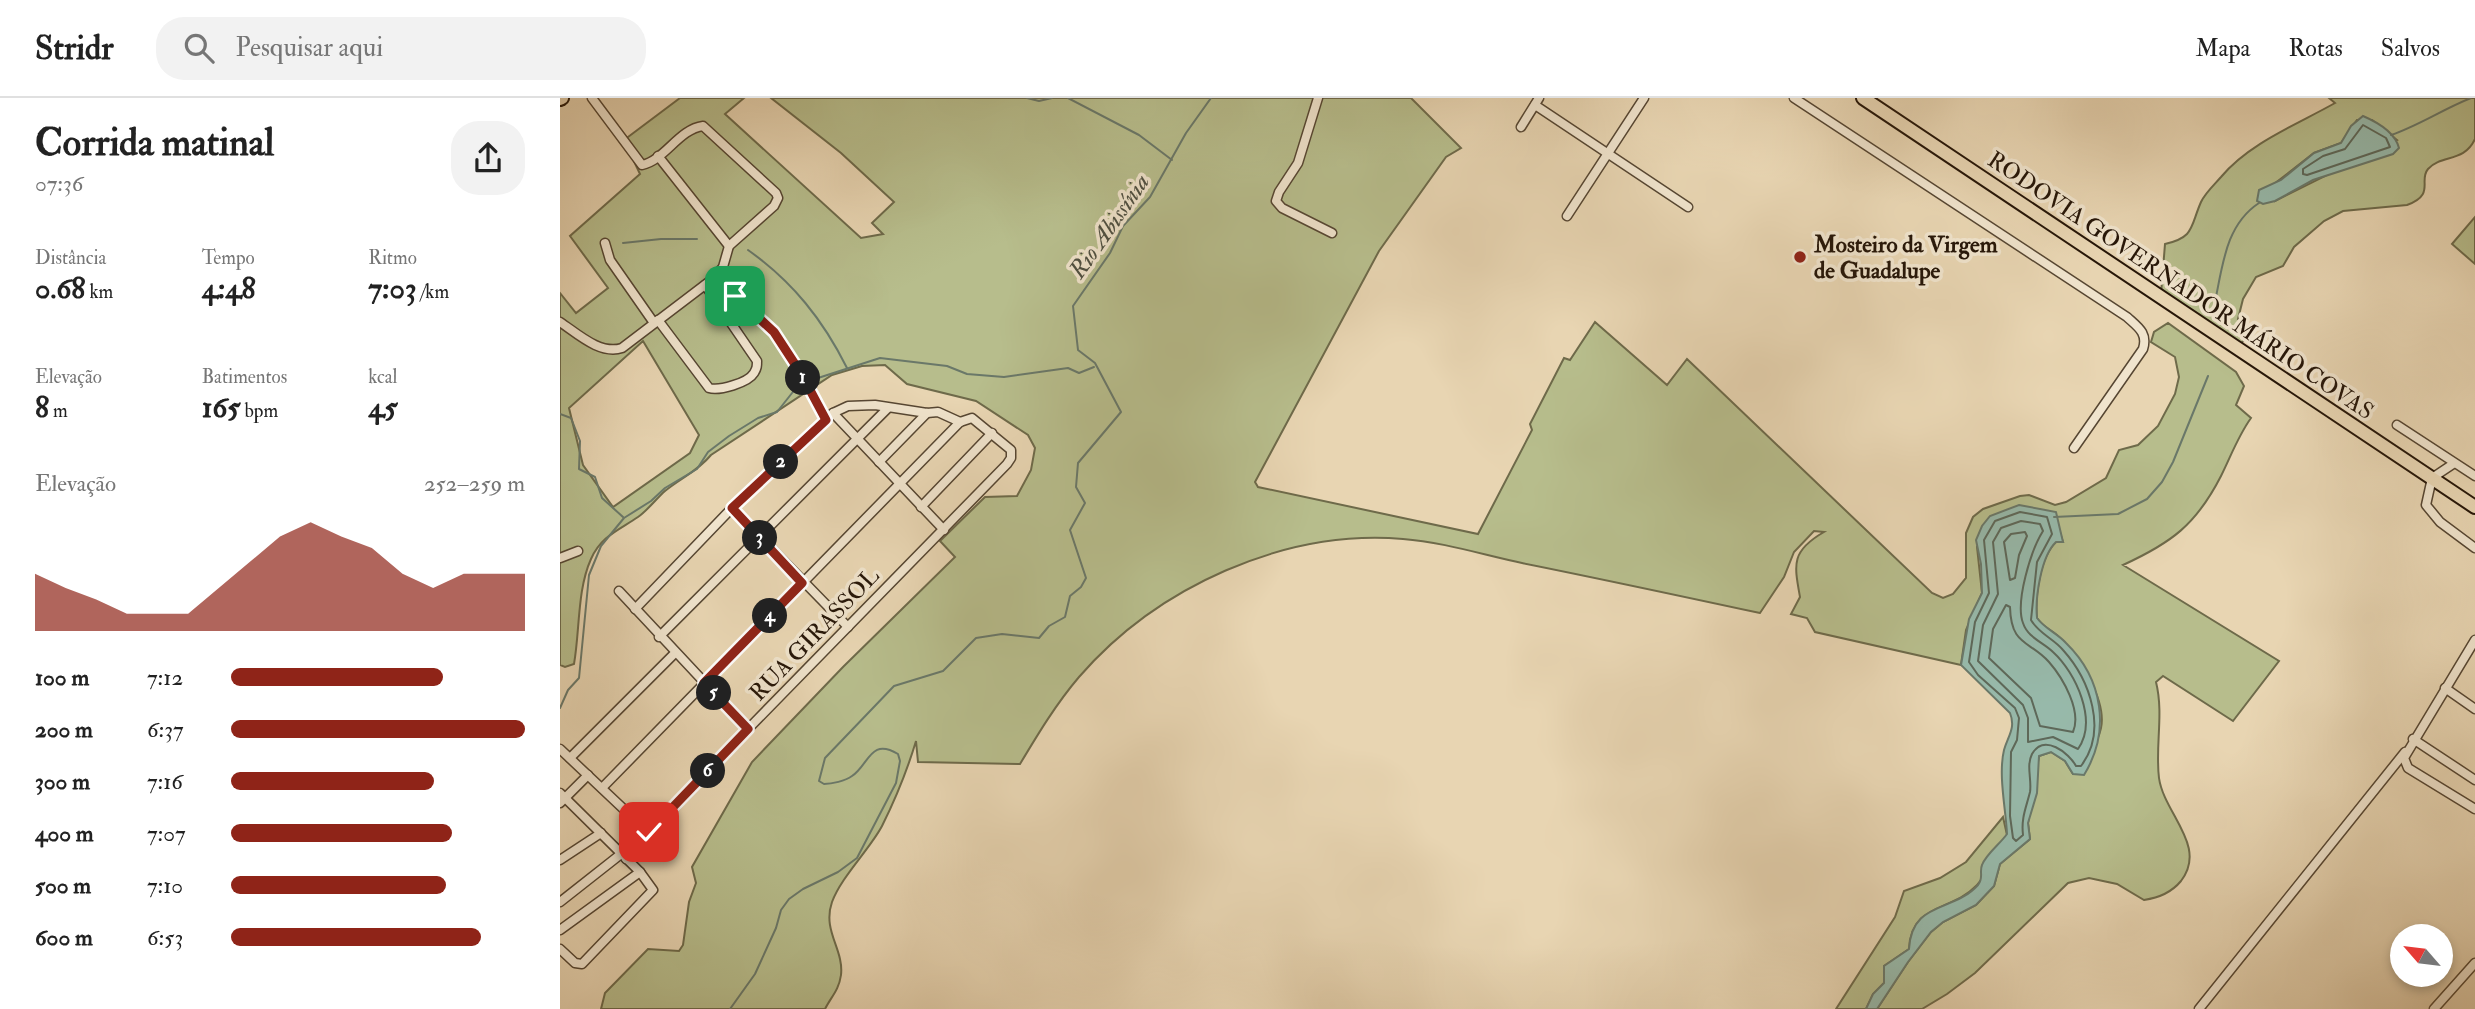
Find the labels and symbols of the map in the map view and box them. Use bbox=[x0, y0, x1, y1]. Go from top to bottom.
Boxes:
street label: RODOVIA GOVERNADOR MÁRIO COVAS bbox=[1982, 145, 2379, 426]
water label: Rio Abissínia bbox=[1062, 168, 1157, 285]
place label: Mosteiro da Virgem de Guadalupe bbox=[1813, 230, 1998, 286]
marker: Mosteiro da Virgem de Guadalupe bbox=[1792, 249, 1808, 265]
pin bbox=[705, 266, 765, 326]
pin: 1 bbox=[786, 360, 820, 396]
pin: 2 bbox=[764, 444, 798, 480]
pin: 3 bbox=[742, 520, 778, 556]
street label: RUA GIRASSOL bbox=[743, 561, 886, 707]
pin: 4 bbox=[752, 598, 788, 634]
pin: 5 bbox=[696, 676, 732, 710]
pin: 6 bbox=[690, 754, 726, 788]
pin bbox=[619, 802, 679, 862]
north arrow bbox=[2390, 924, 2454, 987]

